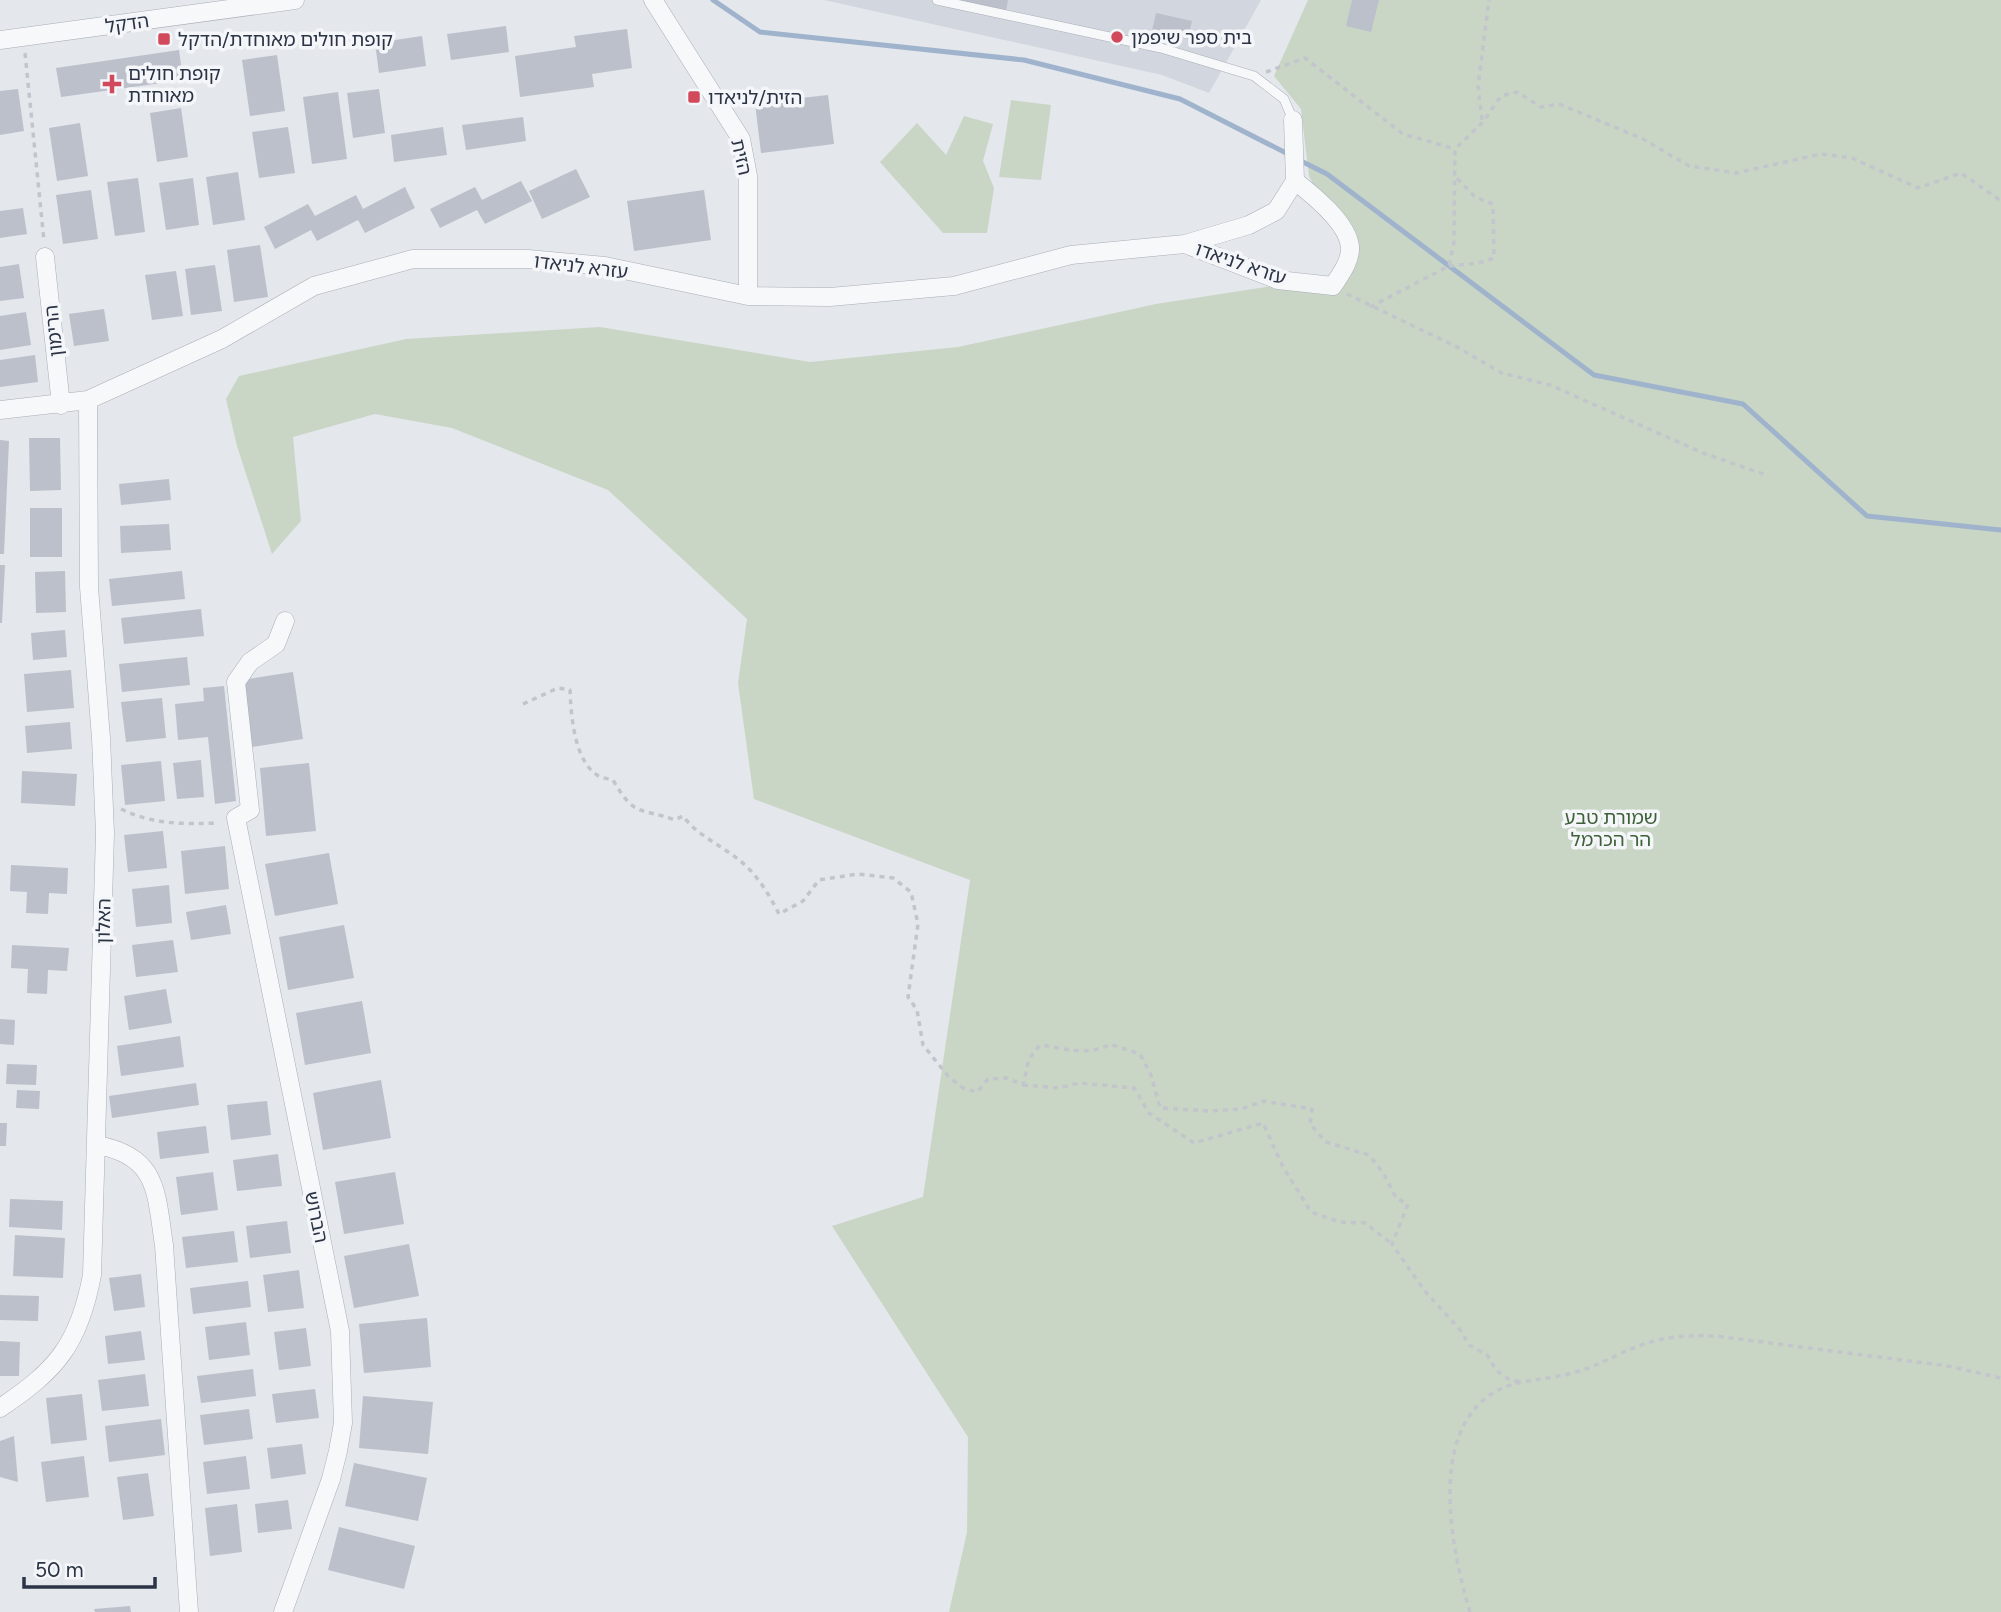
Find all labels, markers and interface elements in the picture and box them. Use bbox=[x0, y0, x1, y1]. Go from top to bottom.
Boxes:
street label: הדקל bbox=[104, 9, 150, 38]
place label: בית ספר שיפמן bbox=[1131, 26, 1252, 49]
place label: קופת חולים מאוחדת/הדקל bbox=[178, 28, 393, 51]
marker: בית ספר שיפמן bbox=[1109, 29, 1125, 45]
marker: קופת חולים מאוחדת/הדקל bbox=[156, 31, 172, 47]
place label: קופת חולים מאוחדת bbox=[128, 62, 221, 107]
marker: קופת חולים מאוחדת bbox=[102, 74, 122, 94]
place label: הזית/לניאדו bbox=[708, 86, 802, 109]
marker: הזית/לניאדו bbox=[686, 89, 702, 105]
street label: הזית bbox=[726, 137, 757, 177]
street label: עזרא לניאדו bbox=[1192, 237, 1289, 290]
street label: עזרא לניאדו bbox=[533, 249, 629, 284]
street label: הרימון bbox=[39, 304, 68, 358]
park label: שמורת טבע הר הכרמל bbox=[1564, 806, 1658, 851]
street label: האלון bbox=[92, 898, 115, 944]
street label: הברוש bbox=[300, 1189, 333, 1245]
scale bar bbox=[24, 1546, 156, 1590]
text: 50 m bbox=[35, 1557, 84, 1582]

